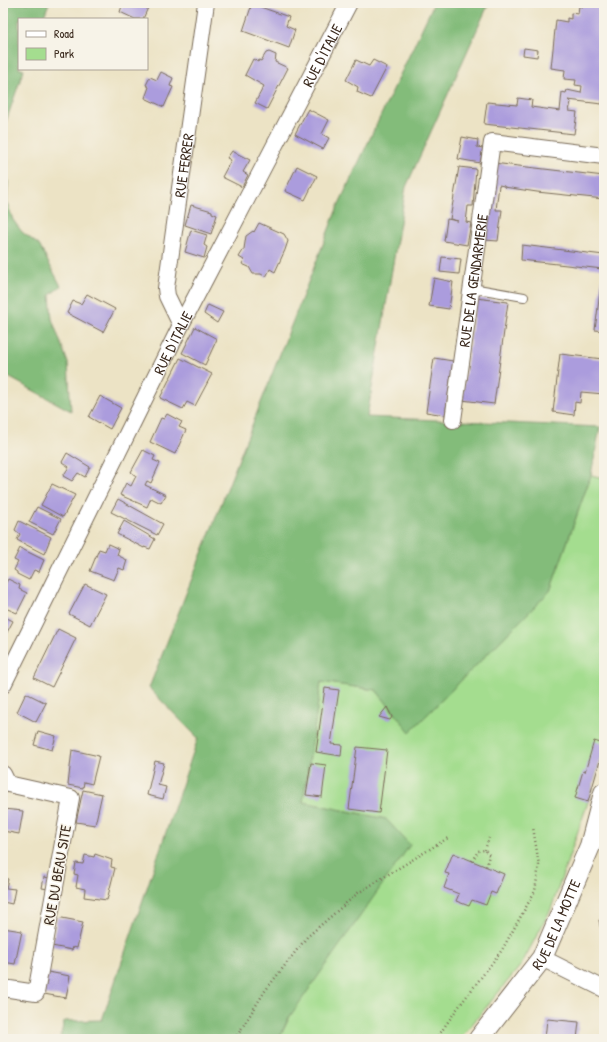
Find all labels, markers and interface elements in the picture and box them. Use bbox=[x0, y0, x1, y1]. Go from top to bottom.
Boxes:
legend bbox=[18, 18, 148, 70]
street label: RUE D'ITALIE bbox=[297, 20, 347, 90]
text: Road bbox=[54, 25, 74, 42]
text: Park bbox=[54, 45, 74, 62]
street label: RUE FERRER bbox=[168, 132, 198, 199]
street label: RUE DE LA GENDARMERIE bbox=[453, 212, 492, 348]
street label: RUE D'ITALIE bbox=[148, 307, 197, 378]
street label: RUE DU BEAU SITE bbox=[38, 823, 76, 927]
street label: RUE DE LA MOTTE bbox=[526, 876, 585, 974]

